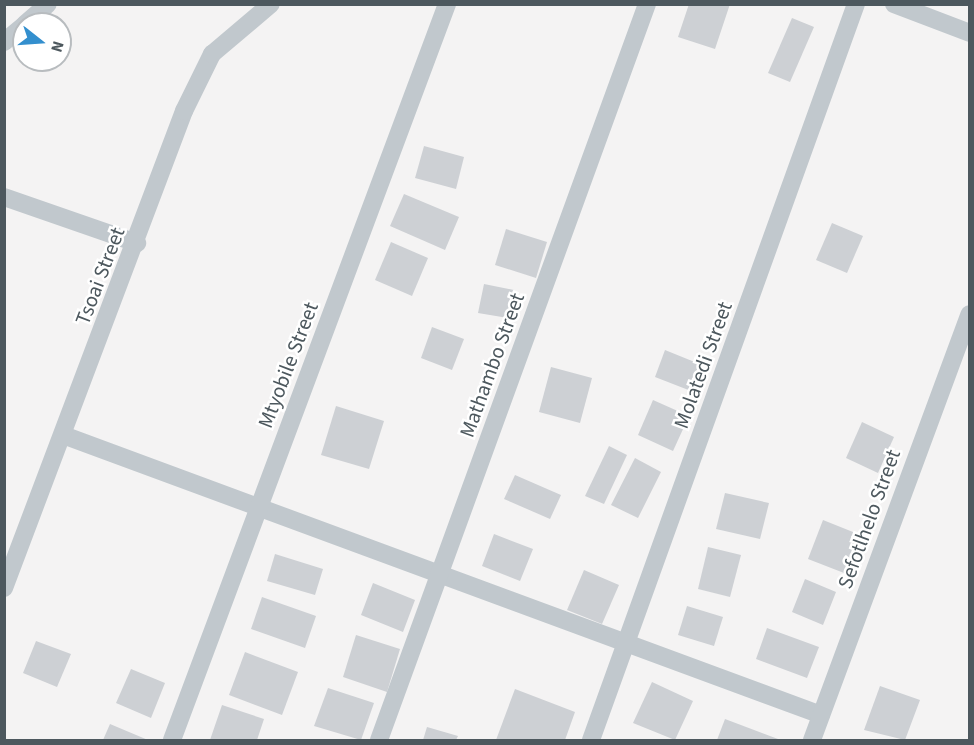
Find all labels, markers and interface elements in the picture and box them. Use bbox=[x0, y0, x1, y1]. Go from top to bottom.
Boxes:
north arrow bbox=[12, 12, 72, 72]
text: N bbox=[45, 38, 69, 55]
street label: Tsoai Street bbox=[70, 224, 130, 328]
street label: Mathambo Street bbox=[454, 289, 530, 441]
street label: Mtyobile Street bbox=[252, 298, 324, 432]
street label: Molatedi Street bbox=[668, 298, 738, 432]
street label: Sefotlhelo Street bbox=[832, 446, 906, 592]

